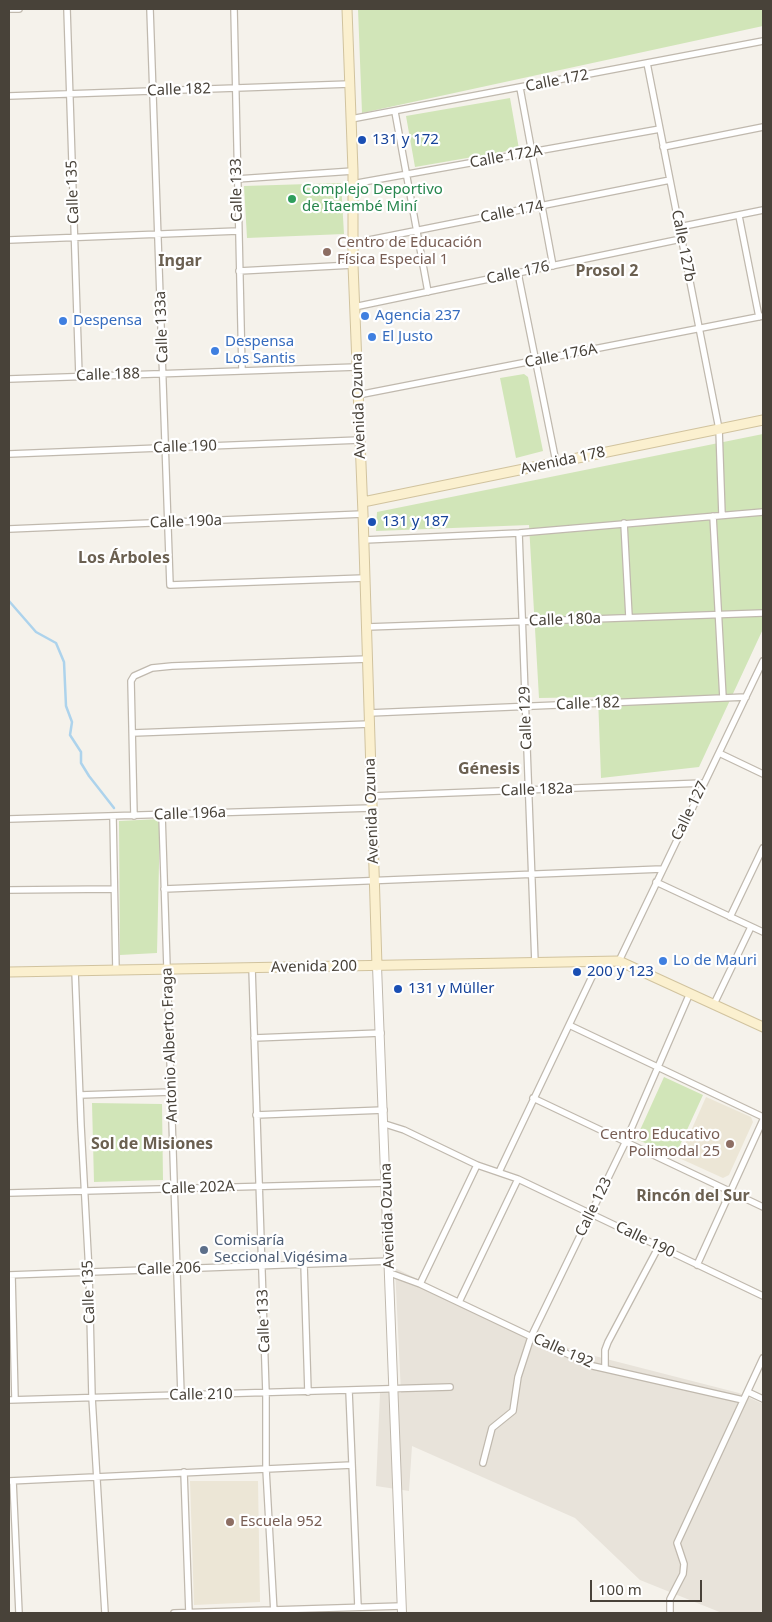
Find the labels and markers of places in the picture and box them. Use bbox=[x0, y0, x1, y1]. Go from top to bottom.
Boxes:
place label: 131 y 172 bbox=[372, 131, 439, 149]
marker: 131 y 172 bbox=[356, 134, 368, 146]
place label: Complejo Deportivo de Itaembé Miní bbox=[302, 181, 443, 216]
marker: Complejo Deportivo de Itaembé Miní bbox=[286, 193, 298, 205]
place label: Centro de Educación Física Especial 1 bbox=[337, 234, 482, 269]
marker: Centro de Educación Física Especial 1 bbox=[321, 246, 333, 258]
place label: Agencia 237 bbox=[375, 307, 461, 325]
marker: Agencia 237 bbox=[359, 310, 371, 322]
place label: Despensa bbox=[73, 312, 142, 330]
marker: Despensa bbox=[57, 315, 69, 327]
place label: El Justo bbox=[382, 328, 433, 346]
marker: El Justo bbox=[366, 331, 378, 343]
place label: Despensa Los Santis bbox=[225, 333, 295, 368]
marker: Despensa Los Santis bbox=[209, 345, 221, 357]
place label: 131 y 187 bbox=[382, 513, 449, 531]
marker: 131 y 187 bbox=[366, 516, 378, 528]
place label: Lo de Mauri bbox=[673, 952, 757, 970]
marker: Lo de Mauri bbox=[657, 955, 669, 967]
place label: 200 y 123 bbox=[587, 963, 654, 981]
marker: 200 y 123 bbox=[571, 966, 583, 978]
place label: 131 y Müller bbox=[408, 980, 494, 998]
marker: 131 y Müller bbox=[392, 983, 404, 995]
place label: Centro Educativo Polimodal 25 bbox=[600, 1126, 720, 1161]
marker: Centro Educativo Polimodal 25 bbox=[724, 1138, 736, 1150]
place label: Comisaría Seccional Vigésima bbox=[214, 1232, 348, 1267]
marker: Comisaría Seccional Vigésima bbox=[198, 1244, 210, 1256]
place label: Escuela 952 bbox=[240, 1513, 322, 1531]
marker: Escuela 952 bbox=[224, 1516, 236, 1528]

